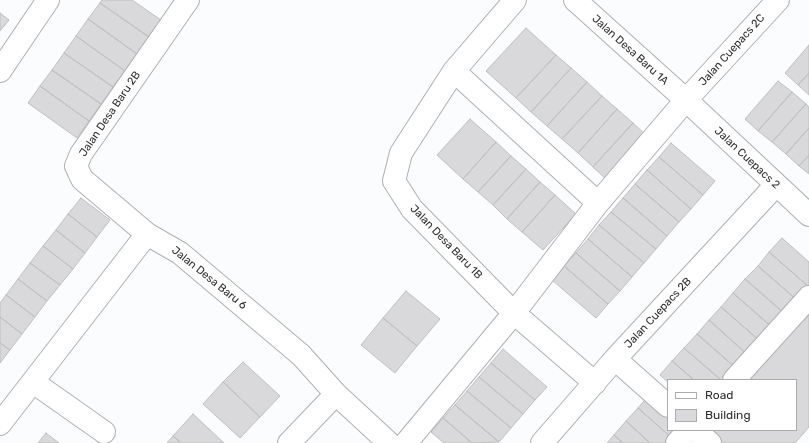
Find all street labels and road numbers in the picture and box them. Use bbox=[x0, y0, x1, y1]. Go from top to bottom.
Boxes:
street label: Jalan Cuepacs 2C bbox=[696, 11, 768, 89]
street label: Jalan Desa Baru 1A bbox=[589, 12, 671, 88]
street label: Jalan Desa Baru 2B bbox=[77, 69, 143, 159]
street label: Jalan Cuepacs 2 bbox=[712, 124, 782, 192]
street label: Jalan Desa Baru 1B bbox=[407, 202, 485, 282]
street label: Jalan Desa Baru 6 bbox=[169, 244, 249, 312]
street label: Jalan Cuepacs 2B bbox=[622, 275, 694, 351]

